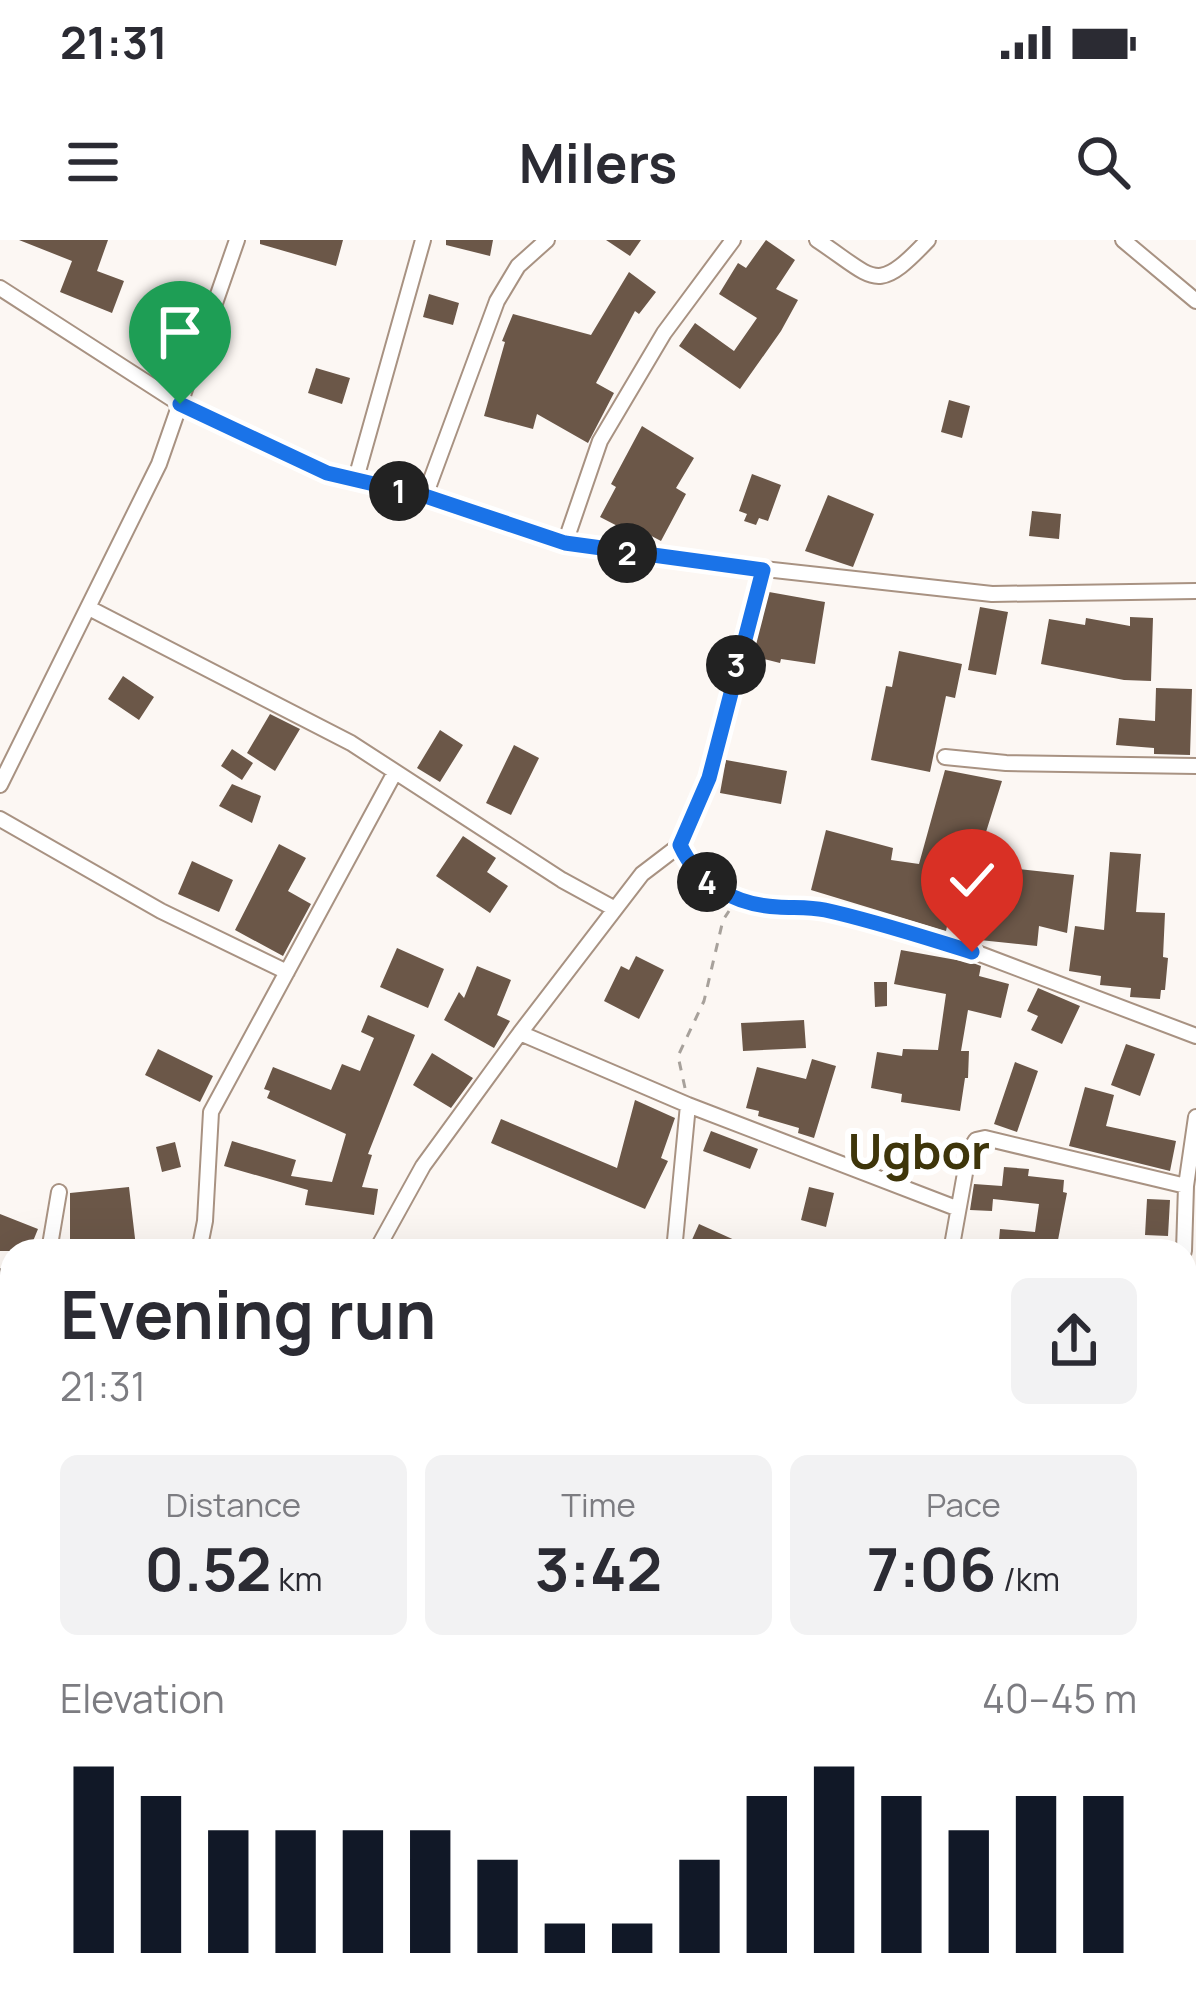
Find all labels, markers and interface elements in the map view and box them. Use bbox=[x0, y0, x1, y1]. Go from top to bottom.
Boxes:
text: 21:31 bbox=[60, 11, 168, 73]
text: Milers bbox=[519, 125, 677, 199]
icon: menu bbox=[60, 129, 126, 195]
icon: search bbox=[1070, 129, 1136, 195]
pin bbox=[129, 281, 231, 404]
icon: arrive bbox=[147, 299, 213, 365]
pin: 1 bbox=[369, 461, 429, 521]
text: 1 bbox=[392, 468, 406, 513]
pin: 2 bbox=[597, 523, 657, 583]
text: 2 bbox=[617, 530, 637, 575]
pin: 3 bbox=[706, 635, 766, 695]
text: 3 bbox=[726, 642, 746, 687]
pin bbox=[921, 829, 1023, 952]
icon: check bbox=[939, 847, 1005, 913]
pin: 4 bbox=[677, 852, 737, 912]
text: 4 bbox=[697, 859, 717, 904]
district label: Ugbor bbox=[848, 1118, 990, 1183]
text: Evening run bbox=[60, 1269, 436, 1359]
button: share bbox=[1011, 1278, 1137, 1404]
text: 21:31 bbox=[60, 1359, 146, 1413]
text: Distance bbox=[166, 1482, 301, 1527]
text: Time bbox=[561, 1482, 636, 1527]
text: Pace bbox=[926, 1482, 1001, 1527]
text: 0.52 bbox=[145, 1527, 272, 1609]
text: 3:42 bbox=[535, 1527, 662, 1609]
text: 7:06 bbox=[867, 1527, 996, 1609]
text: km bbox=[272, 1556, 322, 1601]
text: /km bbox=[996, 1556, 1060, 1601]
text: Elevation bbox=[60, 1671, 225, 1725]
text: 40–45 m bbox=[982, 1671, 1137, 1725]

